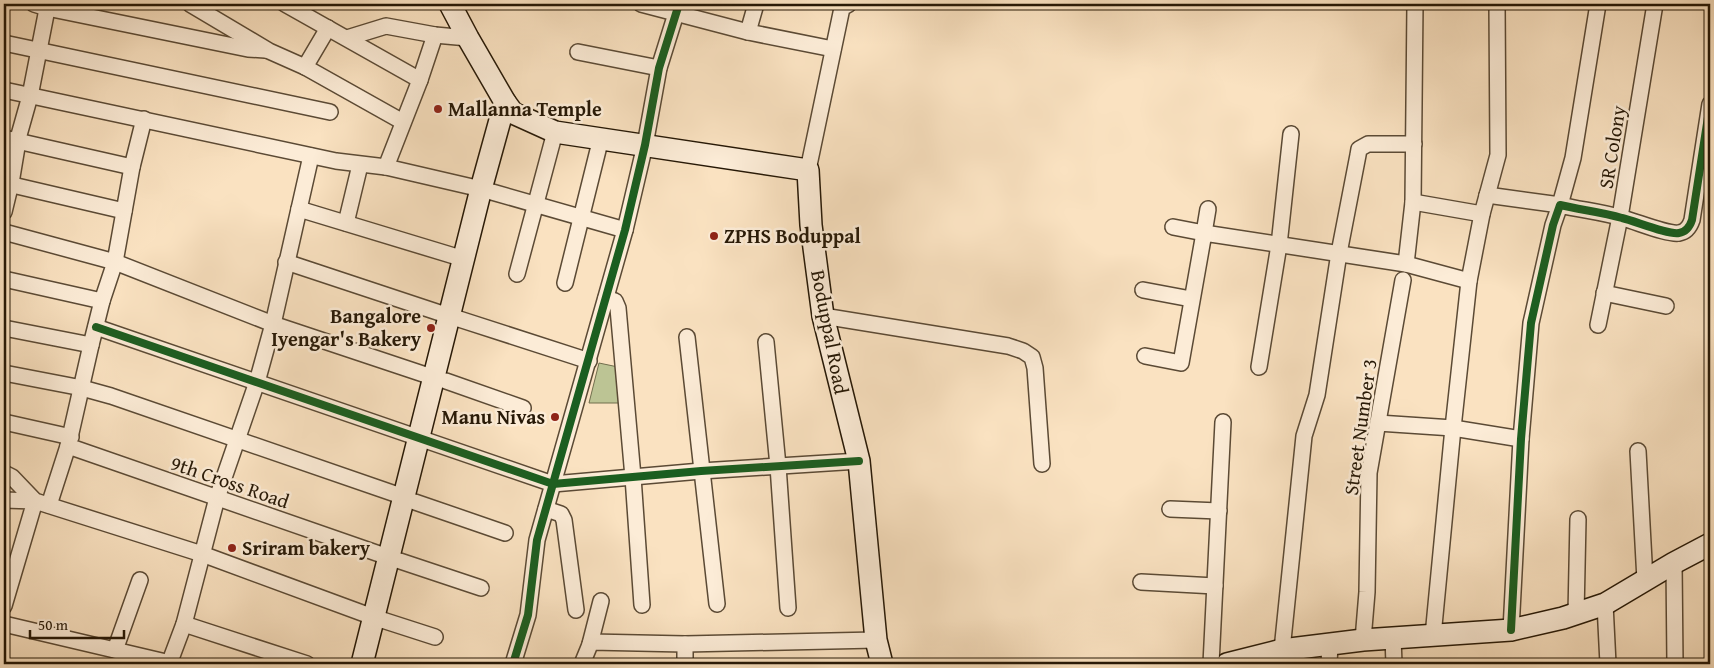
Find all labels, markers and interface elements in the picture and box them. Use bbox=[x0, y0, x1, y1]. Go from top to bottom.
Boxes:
place label: Mallanna Temple bbox=[448, 94, 602, 123]
marker: Mallanna Temple bbox=[432, 103, 444, 115]
street label: SR Colony bbox=[1591, 103, 1632, 191]
place label: ZPHS Boduppal bbox=[724, 221, 861, 250]
marker: ZPHS Boduppal bbox=[708, 230, 720, 242]
street label: Boduppal Road bbox=[804, 267, 857, 397]
place label: Bangalore Iyengar's Bakery bbox=[271, 301, 422, 353]
marker: Bangalore Iyengar's Bakery bbox=[425, 322, 437, 334]
street label: Street Number 3 bbox=[1336, 357, 1383, 497]
place label: Manu Nivas bbox=[442, 402, 545, 431]
marker: Manu Nivas bbox=[549, 411, 561, 423]
street label: 9th Cross Road bbox=[167, 448, 294, 515]
place label: Sriram bakery bbox=[242, 533, 371, 562]
marker: Sriram bakery bbox=[226, 542, 238, 554]
scale bar bbox=[30, 608, 124, 640]
text: 50 m bbox=[38, 614, 69, 635]

